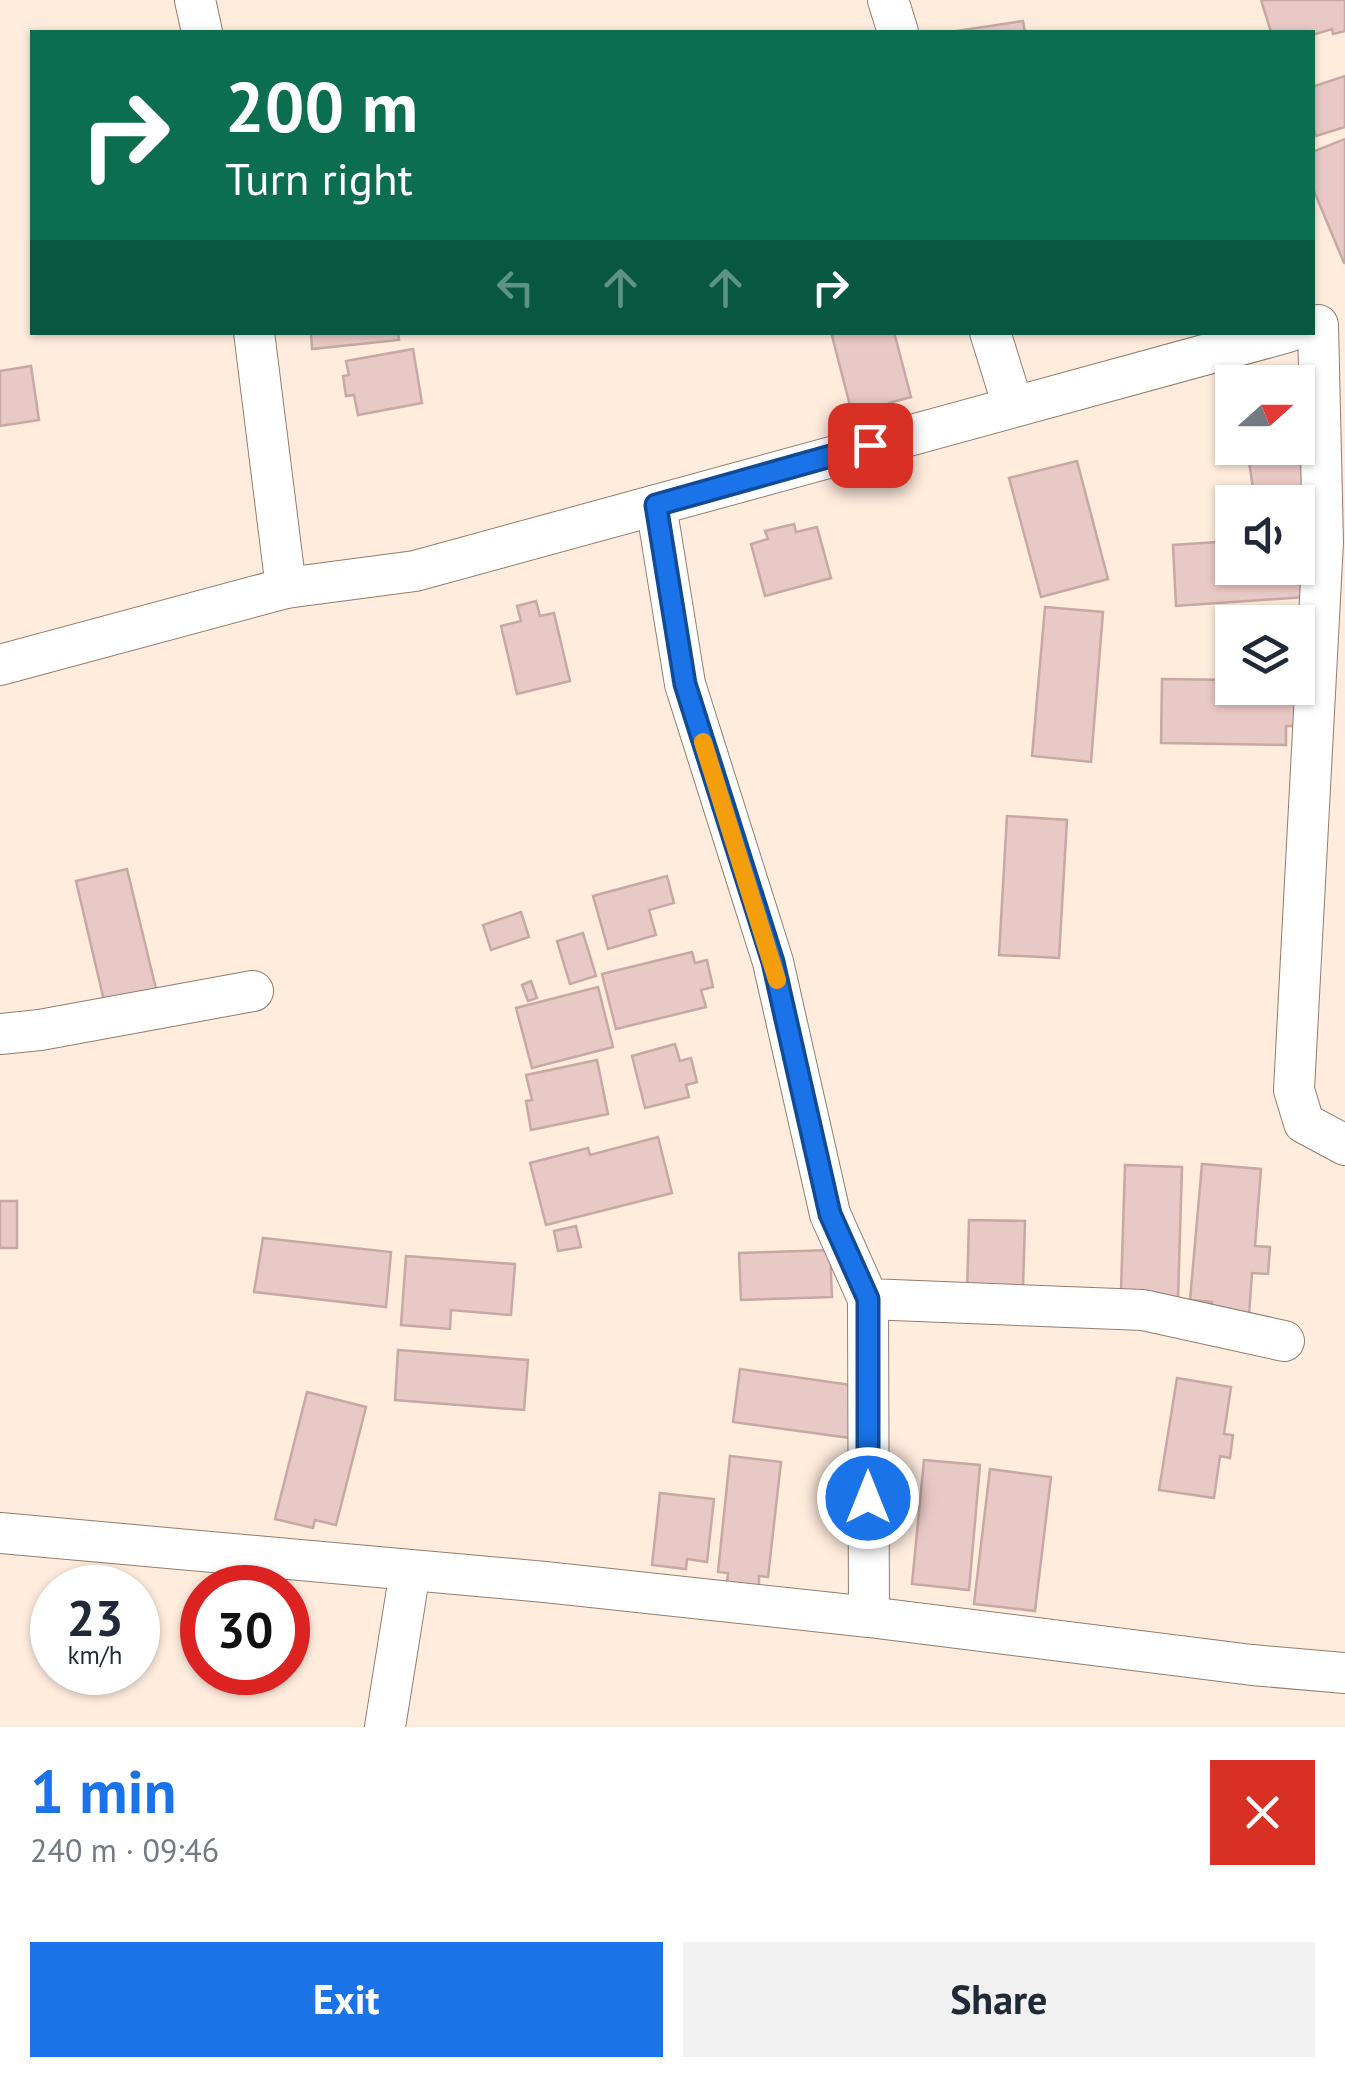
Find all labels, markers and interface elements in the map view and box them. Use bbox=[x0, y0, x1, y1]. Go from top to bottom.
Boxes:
text: 200 m bbox=[225, 61, 418, 151]
icon: right bbox=[60, 70, 190, 200]
text: Turn right bbox=[225, 149, 413, 207]
icon: left bbox=[488, 260, 543, 315]
icon: ahead bbox=[593, 260, 648, 315]
icon: ahead bbox=[698, 260, 753, 315]
icon: right bbox=[803, 260, 858, 315]
north arrow bbox=[1215, 365, 1315, 465]
map controls bbox=[1215, 365, 1315, 705]
pin bbox=[828, 403, 913, 488]
icon: arrive bbox=[843, 418, 898, 473]
button: sound bbox=[1215, 485, 1315, 585]
button: layers bbox=[1215, 605, 1315, 705]
position arrow bbox=[816, 1446, 920, 1550]
speed limit sign: 30 bbox=[180, 1565, 310, 1695]
text: 23 bbox=[67, 1585, 123, 1650]
text: km/h bbox=[68, 1639, 122, 1671]
text: 1 min bbox=[30, 1752, 176, 1830]
button: close bbox=[1210, 1760, 1315, 1865]
text: 240 m · 09:46 bbox=[30, 1829, 219, 1871]
button: Exit bbox=[30, 1942, 663, 2057]
button: Share bbox=[683, 1942, 1315, 2057]

